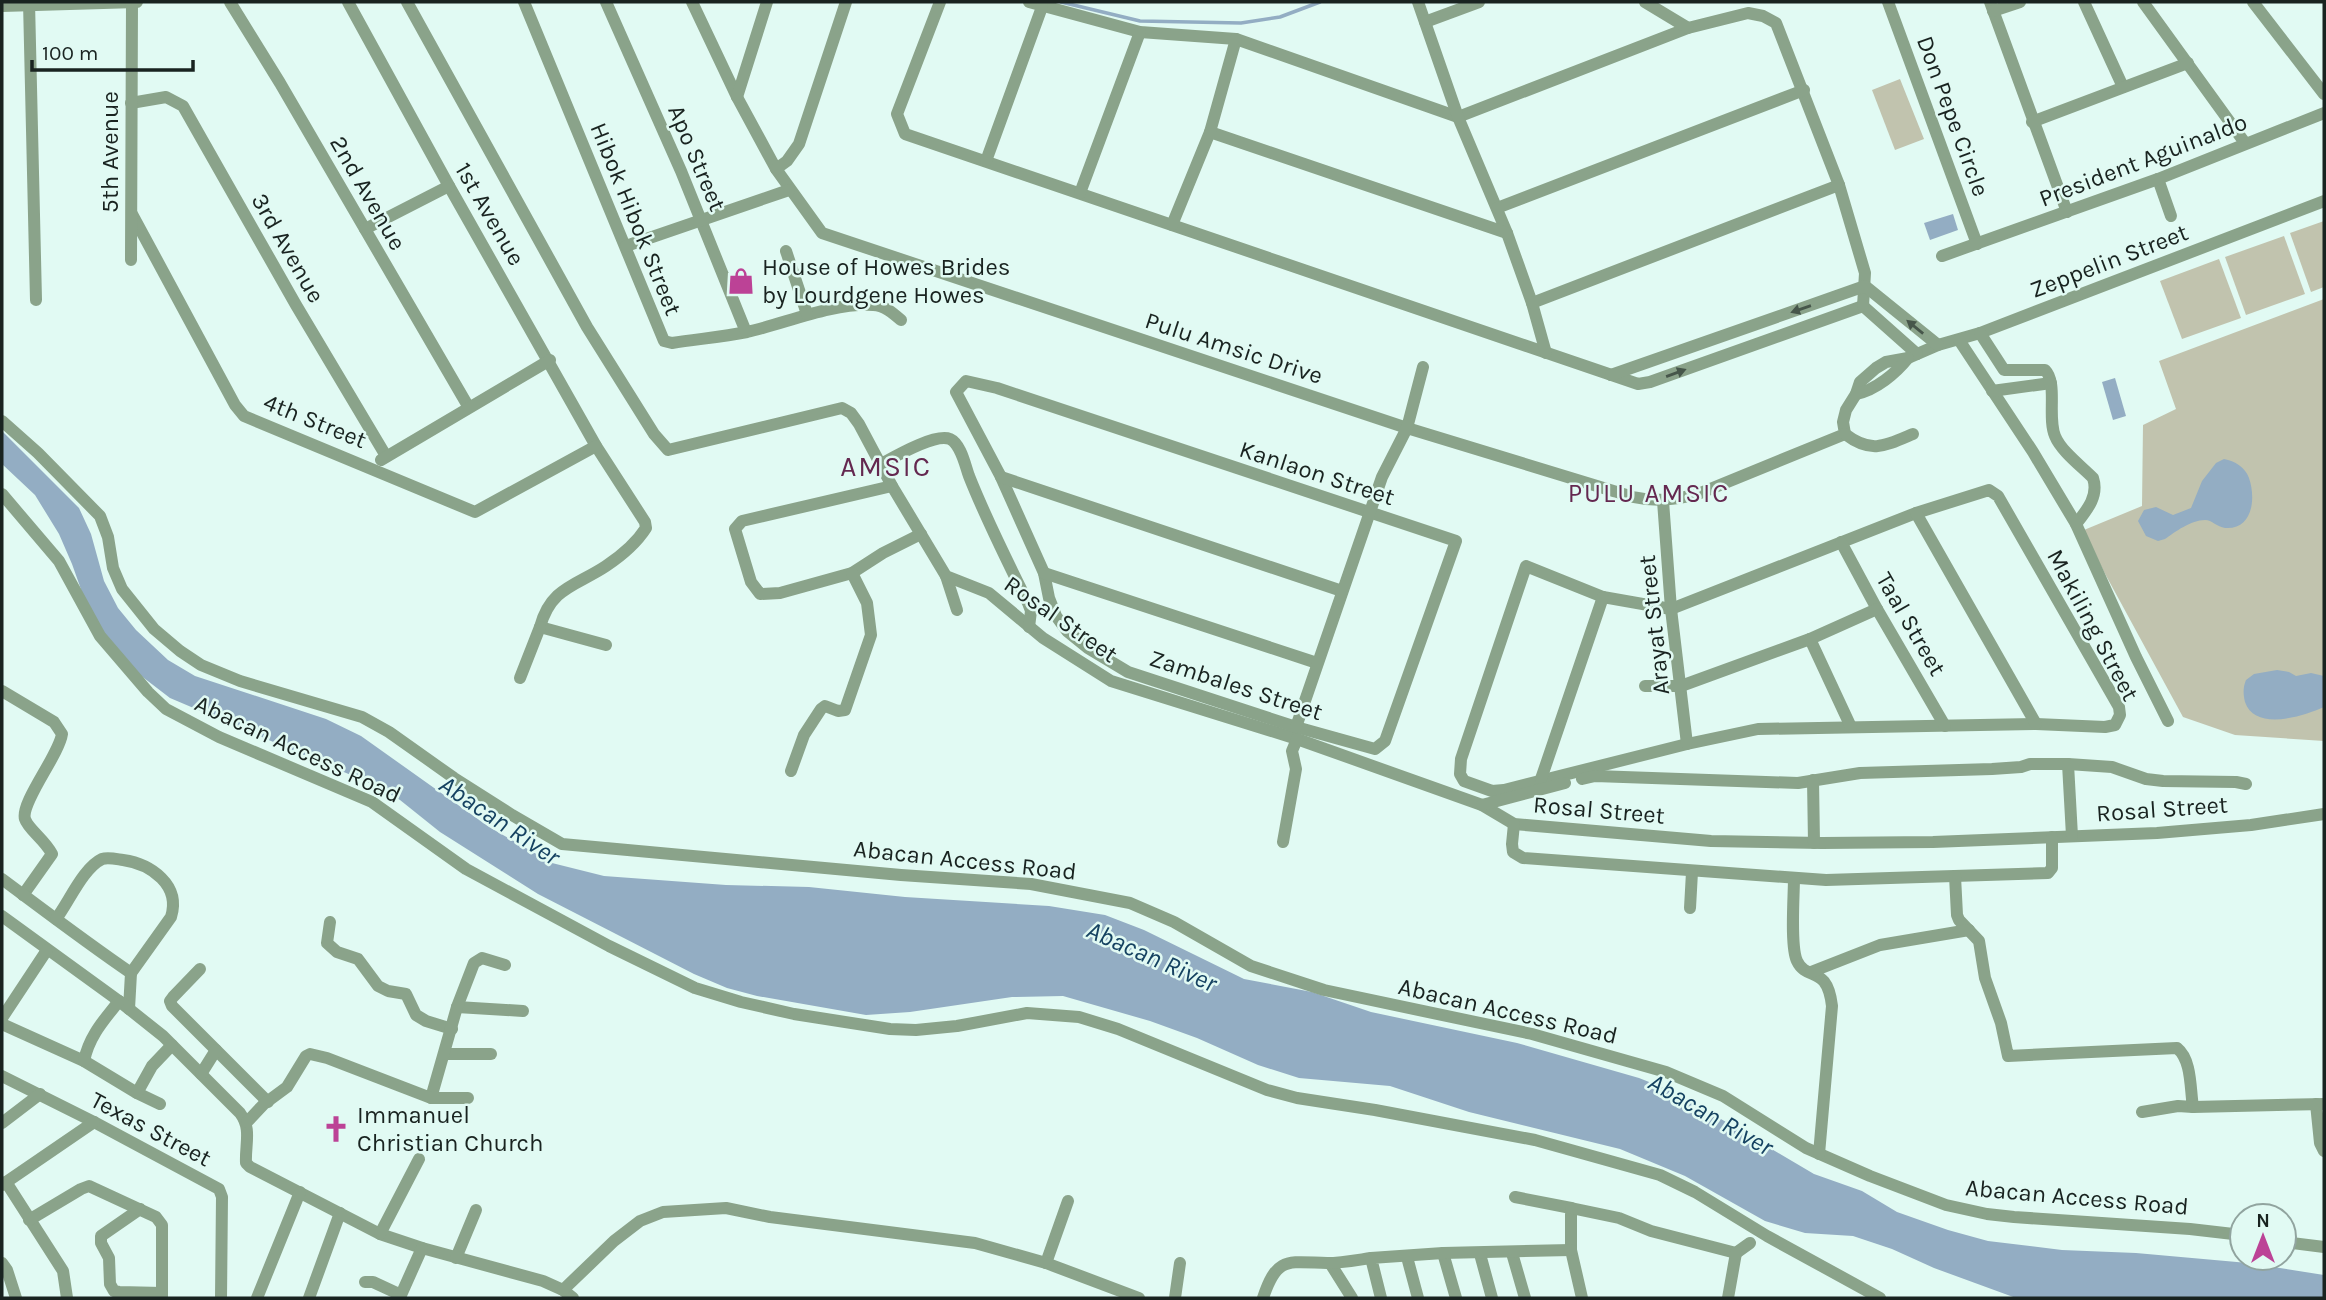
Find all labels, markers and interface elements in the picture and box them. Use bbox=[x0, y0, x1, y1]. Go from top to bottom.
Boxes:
scale bar bbox=[32, 28, 192, 72]
street label: Don Pepe Circle bbox=[1911, 32, 1995, 200]
text: 100 m bbox=[42, 41, 99, 65]
street label: 5th Avenue bbox=[96, 91, 124, 213]
street label: Apo Street bbox=[662, 101, 732, 215]
street label: President Aguinaldo bbox=[2035, 107, 2251, 213]
street label: Hibok Hibok Street bbox=[585, 119, 687, 319]
street label: 2nd Avenue bbox=[324, 131, 412, 255]
street label: 1st Avenue bbox=[449, 158, 531, 270]
street label: 3rd Avenue bbox=[245, 188, 331, 308]
street label: Zeppelin Street bbox=[2026, 218, 2192, 304]
place label: House of Howes Brides by Lourdgene Howes bbox=[762, 253, 1010, 309]
shop icon: House of Howes Brides by Lourdgene Howes bbox=[726, 266, 756, 296]
one-way arrow bbox=[1790, 304, 1811, 315]
street label: Pulu Amsic Drive bbox=[1142, 306, 1326, 390]
one-way arrow bbox=[1907, 320, 1924, 335]
one-way arrow bbox=[1666, 367, 1687, 378]
street label: 4th Street bbox=[259, 388, 371, 454]
street label: Kanlaon Street bbox=[1236, 435, 1398, 511]
district label: AMSIC bbox=[840, 450, 932, 483]
district label: PULU AMSIC bbox=[1568, 478, 1730, 509]
street label: Makiling Street bbox=[2041, 544, 2145, 706]
street label: Arayat Street bbox=[1633, 554, 1675, 696]
street label: Taal Street bbox=[1870, 567, 1952, 681]
street label: Rosal Street bbox=[999, 570, 1123, 668]
street label: Zambales Street bbox=[1146, 644, 1326, 726]
street label: Abacan Access Road bbox=[191, 689, 405, 809]
water label: Abacan River bbox=[433, 769, 567, 873]
street label: Rosal Street bbox=[1532, 790, 1666, 830]
street label: Rosal Street bbox=[2095, 790, 2229, 828]
street label: Abacan Access Road bbox=[852, 834, 1078, 886]
water label: Abacan River bbox=[1082, 914, 1223, 999]
street label: Abacan Access Road bbox=[1396, 972, 1620, 1050]
water label: Abacan River bbox=[1643, 1066, 1780, 1163]
street label: Texas Street bbox=[86, 1086, 216, 1172]
place label: Immanuel Christian Church bbox=[357, 1101, 543, 1157]
church icon: Immanuel Christian Church bbox=[321, 1114, 351, 1144]
street label: Abacan Access Road bbox=[1964, 1173, 2190, 1221]
north arrow bbox=[2228, 1202, 2298, 1272]
text: N bbox=[2256, 1210, 2270, 1232]

